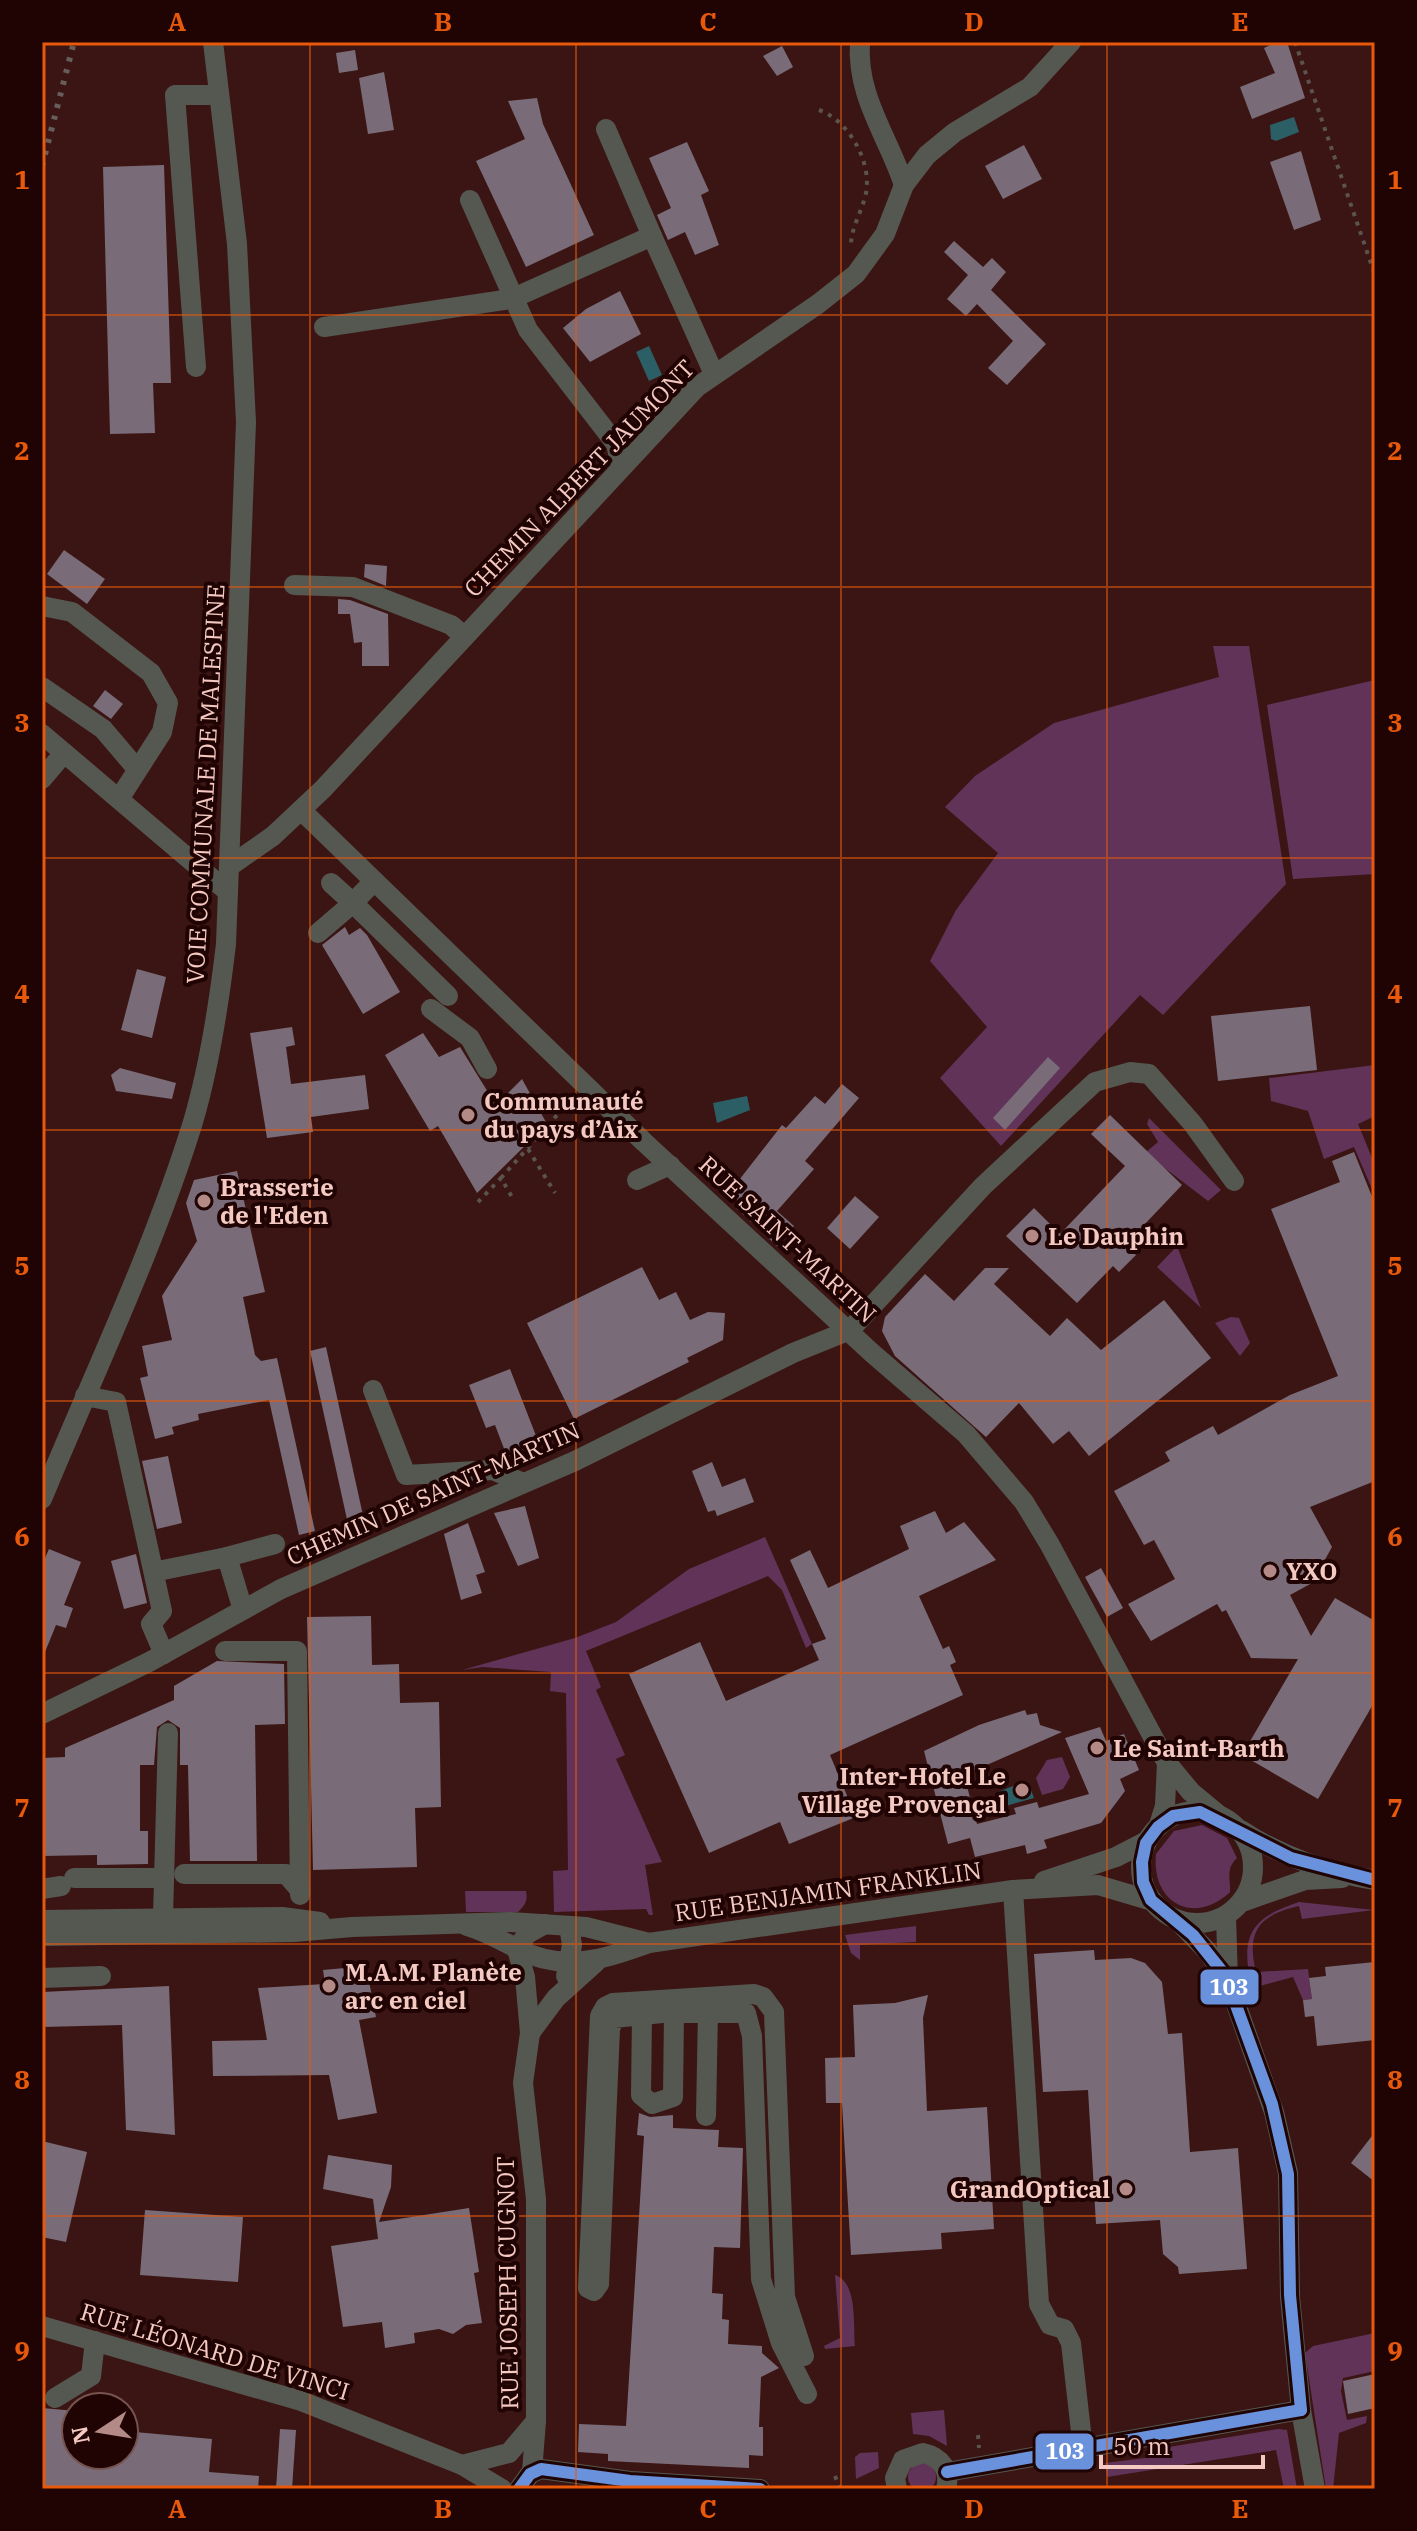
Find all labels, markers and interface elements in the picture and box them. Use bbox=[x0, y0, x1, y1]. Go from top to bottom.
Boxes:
text: A bbox=[168, 4, 186, 38]
text: B bbox=[434, 4, 452, 38]
text: C bbox=[699, 4, 717, 38]
text: D bbox=[964, 4, 984, 38]
text: E bbox=[1231, 4, 1249, 38]
text: 1 bbox=[14, 162, 30, 196]
text: 1 bbox=[1387, 162, 1403, 196]
street label: CHEMIN ALBERT JAUMONT bbox=[457, 352, 701, 604]
text: 2 bbox=[14, 433, 30, 467]
text: 2 bbox=[1387, 433, 1403, 467]
street label: VOIE COMMUNALE DE MALESPINE bbox=[179, 583, 231, 985]
text: 3 bbox=[14, 705, 30, 739]
text: 3 bbox=[1387, 705, 1403, 739]
text: 4 bbox=[14, 976, 30, 1010]
text: 4 bbox=[1387, 976, 1403, 1010]
place label: Communauté du pays d’Aix bbox=[484, 1085, 643, 1145]
marker: Communauté du pays d’Aix bbox=[459, 1106, 477, 1124]
street label: RUE SAINT-MARTIN bbox=[693, 1148, 883, 1330]
place label: Brasserie de l'Eden bbox=[220, 1171, 334, 1231]
marker: Brasserie de l'Eden bbox=[195, 1192, 213, 1210]
place label: Le Dauphin bbox=[1048, 1220, 1184, 1252]
marker: Le Dauphin bbox=[1023, 1227, 1041, 1245]
text: 5 bbox=[14, 1248, 30, 1282]
text: 5 bbox=[1387, 1248, 1403, 1282]
street label: CHEMIN DE SAINT-MARTIN bbox=[281, 1414, 585, 1572]
text: 6 bbox=[14, 1519, 30, 1553]
text: 6 bbox=[1387, 1519, 1403, 1553]
place label: YXO bbox=[1286, 1555, 1337, 1587]
marker: YXO bbox=[1261, 1562, 1279, 1580]
place label: Le Saint-Barth bbox=[1113, 1732, 1285, 1764]
marker: Le Saint-Barth bbox=[1088, 1739, 1106, 1757]
place label: Inter-Hotel Le Village Provençal bbox=[801, 1760, 1006, 1820]
marker: Inter-Hotel Le Village Provençal bbox=[1013, 1781, 1031, 1799]
text: 7 bbox=[14, 1790, 30, 1824]
text: 7 bbox=[1387, 1790, 1403, 1824]
street label: RUE BENJAMIN FRANKLIN bbox=[673, 1854, 983, 1928]
place label: M.A.M. Planète arc en ciel bbox=[345, 1956, 522, 2016]
line badge: 103 bbox=[1199, 1968, 1260, 2006]
text: 103 bbox=[1209, 1972, 1249, 2001]
marker: M.A.M. Planète arc en ciel bbox=[320, 1977, 338, 1995]
text: 8 bbox=[14, 2062, 30, 2096]
text: 8 bbox=[1387, 2062, 1403, 2096]
street label: RUE JOSEPH CUGNOT bbox=[489, 2156, 525, 2410]
place label: GrandOptical bbox=[950, 2173, 1110, 2205]
marker: GrandOptical bbox=[1117, 2180, 1135, 2198]
street label: RUE LÉONARD DE VINCI bbox=[77, 2295, 353, 2407]
text: 9 bbox=[14, 2333, 30, 2367]
text: 9 bbox=[1387, 2333, 1403, 2367]
north arrow bbox=[60, 2391, 140, 2471]
scale bar bbox=[1101, 2419, 1263, 2469]
text: N bbox=[64, 2424, 96, 2447]
text: 50 m bbox=[1113, 2430, 1170, 2462]
line badge: 103 bbox=[1034, 2432, 1095, 2471]
text: 103 bbox=[1045, 2436, 1085, 2465]
text: A bbox=[168, 2491, 186, 2525]
text: B bbox=[434, 2491, 452, 2525]
text: C bbox=[699, 2491, 717, 2525]
text: D bbox=[964, 2491, 984, 2525]
text: E bbox=[1231, 2491, 1249, 2525]

